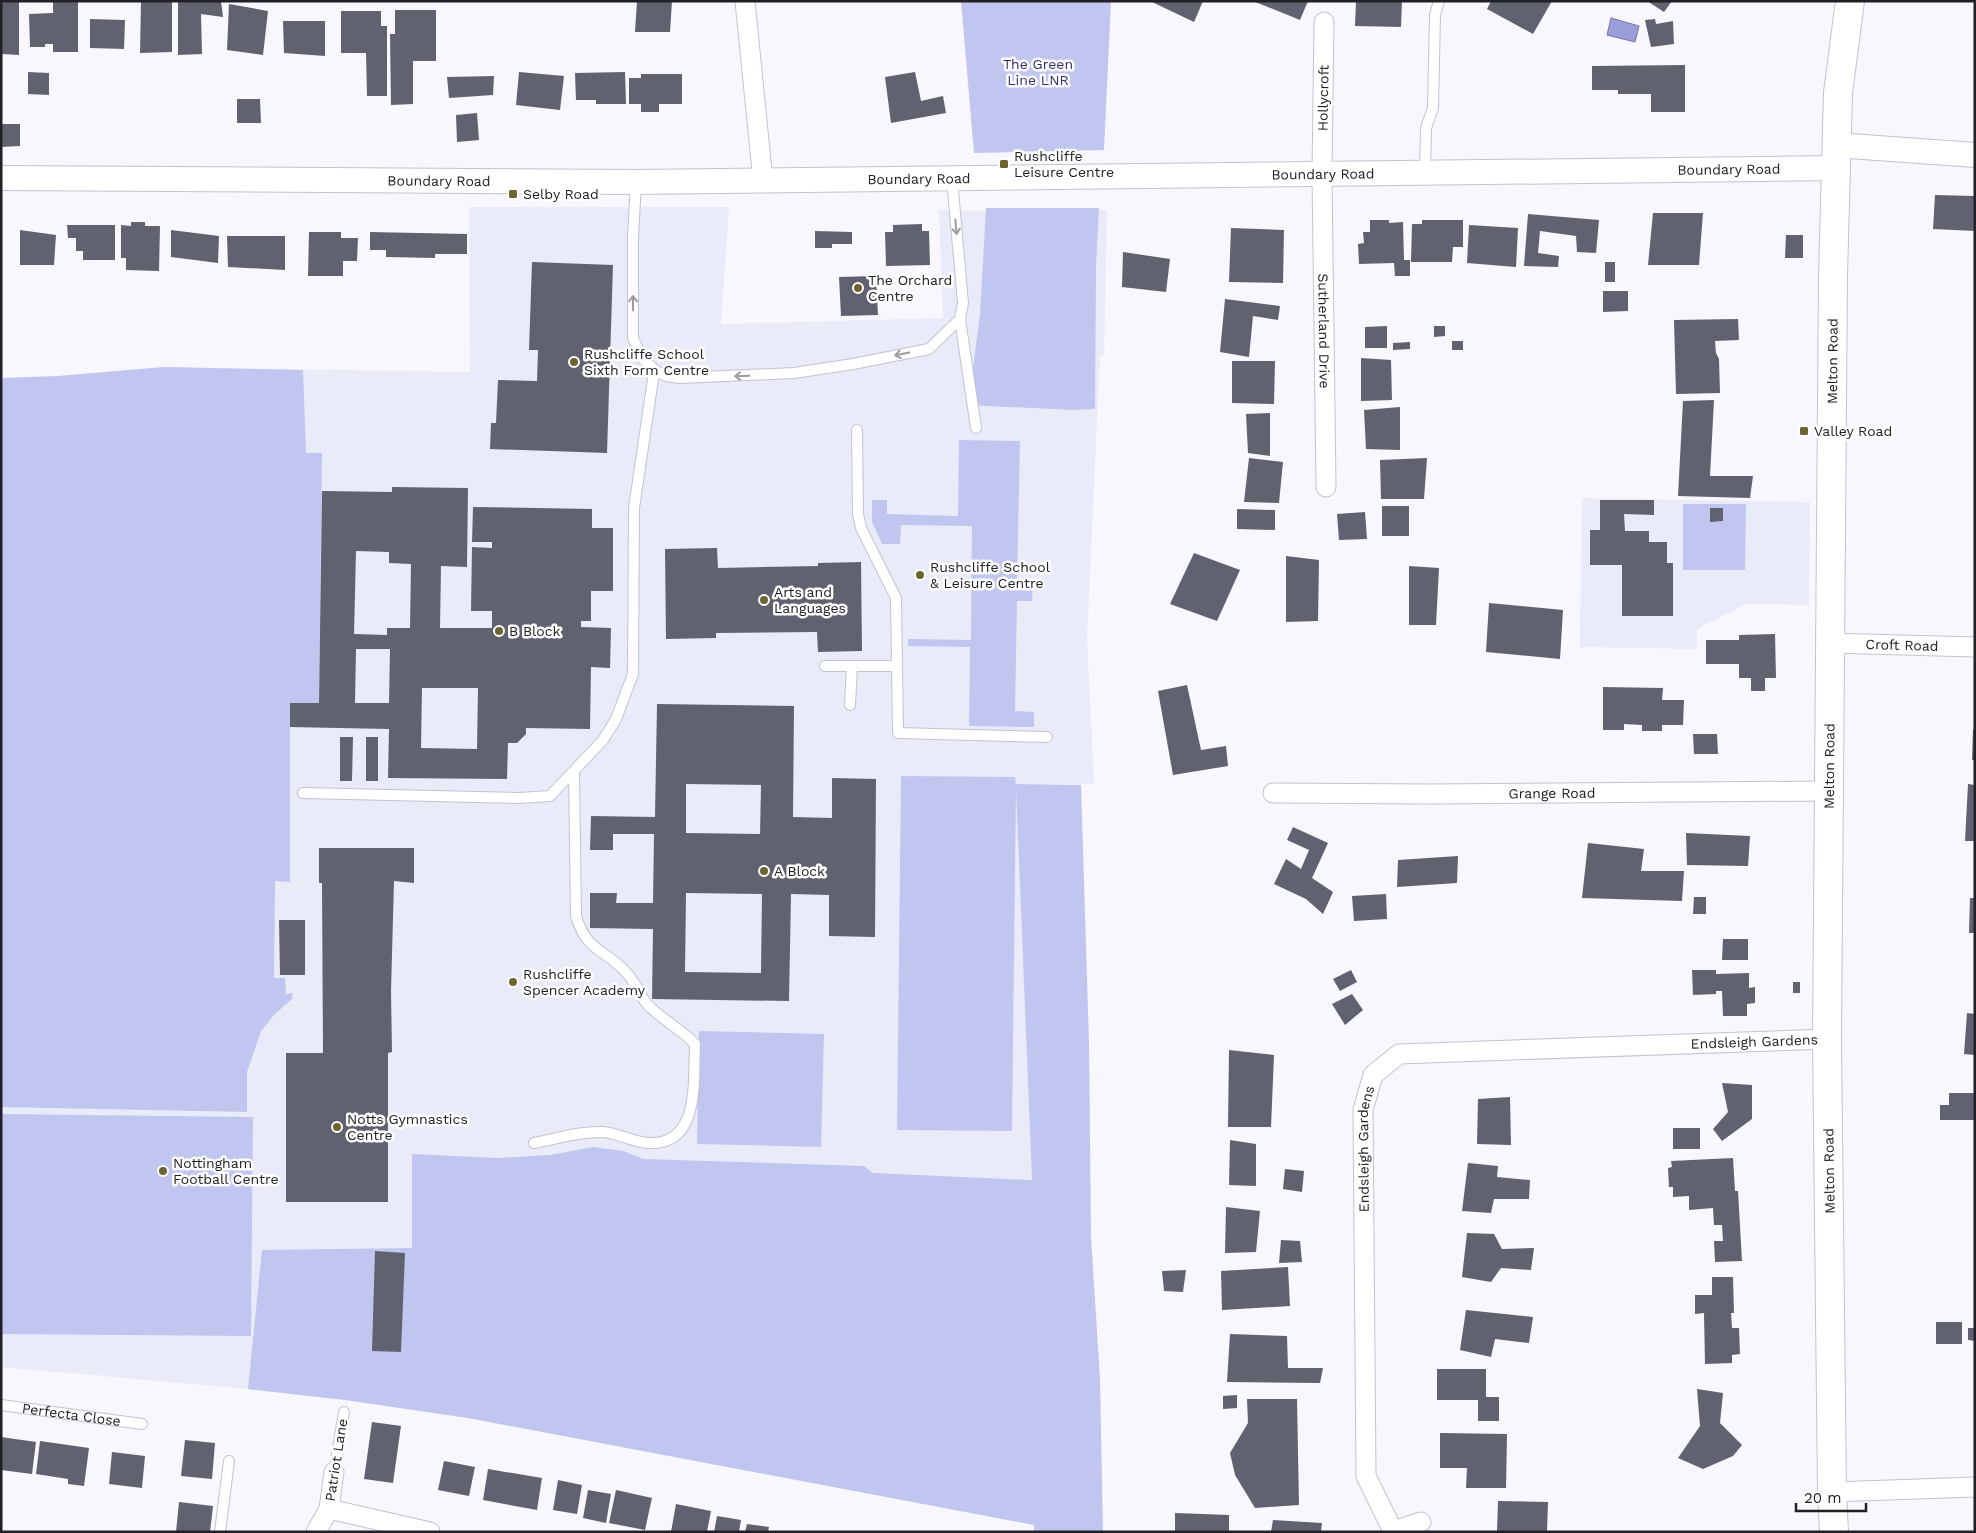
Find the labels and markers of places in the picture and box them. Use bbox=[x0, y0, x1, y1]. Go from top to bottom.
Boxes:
place label: Rushcliffe Leisure Centre bbox=[1014, 148, 1114, 180]
marker: Rushcliffe Leisure Centre bbox=[998, 158, 1010, 170]
place label: Selby Road bbox=[523, 186, 599, 202]
marker: Selby Road bbox=[507, 188, 519, 200]
place label: The Orchard Centre bbox=[868, 272, 952, 304]
marker: The Orchard Centre bbox=[852, 282, 864, 294]
place label: Rushcliffe School Sixth Form Centre bbox=[584, 346, 709, 378]
marker: Rushcliffe School Sixth Form Centre bbox=[568, 356, 580, 368]
place label: Valley Road bbox=[1814, 423, 1892, 439]
marker: Valley Road bbox=[1798, 425, 1810, 437]
place label: Rushcliffe School & Leisure Centre bbox=[930, 559, 1051, 591]
marker: Rushcliffe School & Leisure Centre bbox=[914, 569, 926, 581]
place label: Arts and Languages bbox=[774, 584, 846, 616]
marker: Arts and Languages bbox=[758, 594, 770, 606]
place label: B Block bbox=[509, 623, 561, 639]
marker: B Block bbox=[493, 625, 505, 637]
place label: A Block bbox=[774, 863, 825, 879]
marker: A Block bbox=[758, 865, 770, 877]
place label: Rushcliffe Spencer Academy bbox=[523, 966, 646, 998]
marker: Rushcliffe Spencer Academy bbox=[507, 976, 519, 988]
place label: Notts Gymnastics Centre bbox=[347, 1111, 468, 1143]
marker: Notts Gymnastics Centre bbox=[331, 1121, 343, 1133]
place label: Nottingham Football Centre bbox=[173, 1155, 279, 1187]
marker: Nottingham Football Centre bbox=[157, 1165, 169, 1177]

